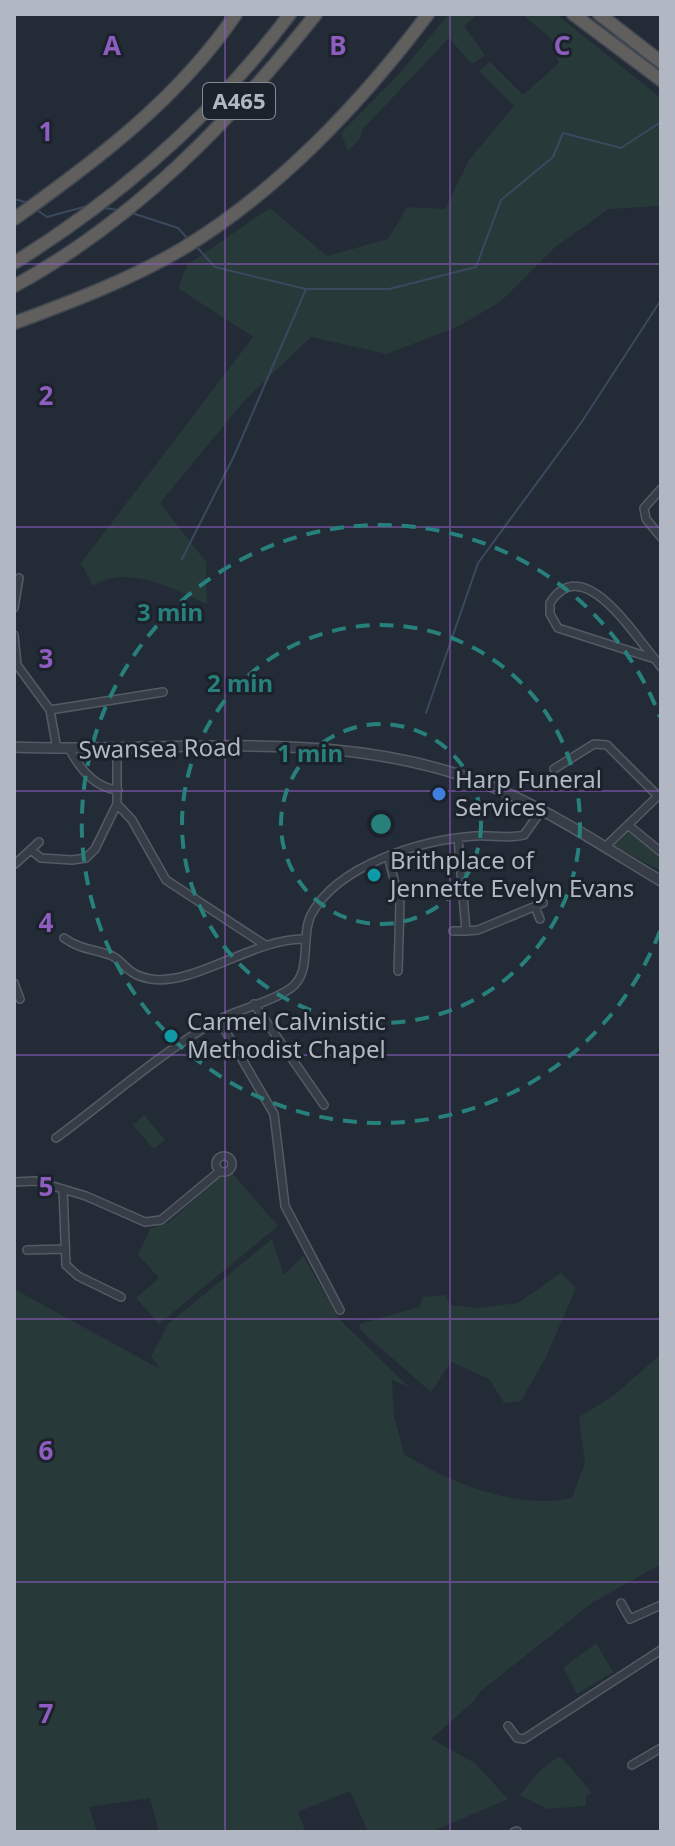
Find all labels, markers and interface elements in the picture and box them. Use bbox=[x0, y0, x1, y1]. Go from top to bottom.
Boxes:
text: A bbox=[103, 27, 121, 63]
text: B bbox=[329, 27, 347, 63]
text: C bbox=[554, 27, 570, 63]
road number: A465 bbox=[203, 83, 275, 119]
text: 1 bbox=[39, 113, 53, 149]
text: 2 bbox=[39, 377, 54, 413]
text: 3 min bbox=[137, 595, 203, 628]
text: 3 bbox=[39, 640, 53, 676]
text: 2 min bbox=[207, 666, 273, 699]
street label: Swansea Road bbox=[78, 730, 242, 765]
text: 1 min bbox=[277, 736, 343, 769]
place label: Harp Funeral Services bbox=[455, 762, 602, 823]
marker: Harp Funeral Services bbox=[430, 785, 448, 803]
centre of rings bbox=[367, 810, 395, 838]
place label: Brithplace of Jennette Evelyn Evans bbox=[388, 843, 634, 904]
marker: Brithplace of Jennette Evelyn Evans bbox=[365, 866, 383, 884]
text: 4 bbox=[39, 904, 54, 940]
place label: Carmel Calvinistic Methodist Chapel bbox=[187, 1004, 386, 1065]
marker: Carmel Calvinistic Methodist Chapel bbox=[162, 1027, 180, 1045]
text: 5 bbox=[39, 1168, 53, 1204]
text: 6 bbox=[39, 1432, 54, 1468]
text: 7 bbox=[39, 1695, 54, 1731]

